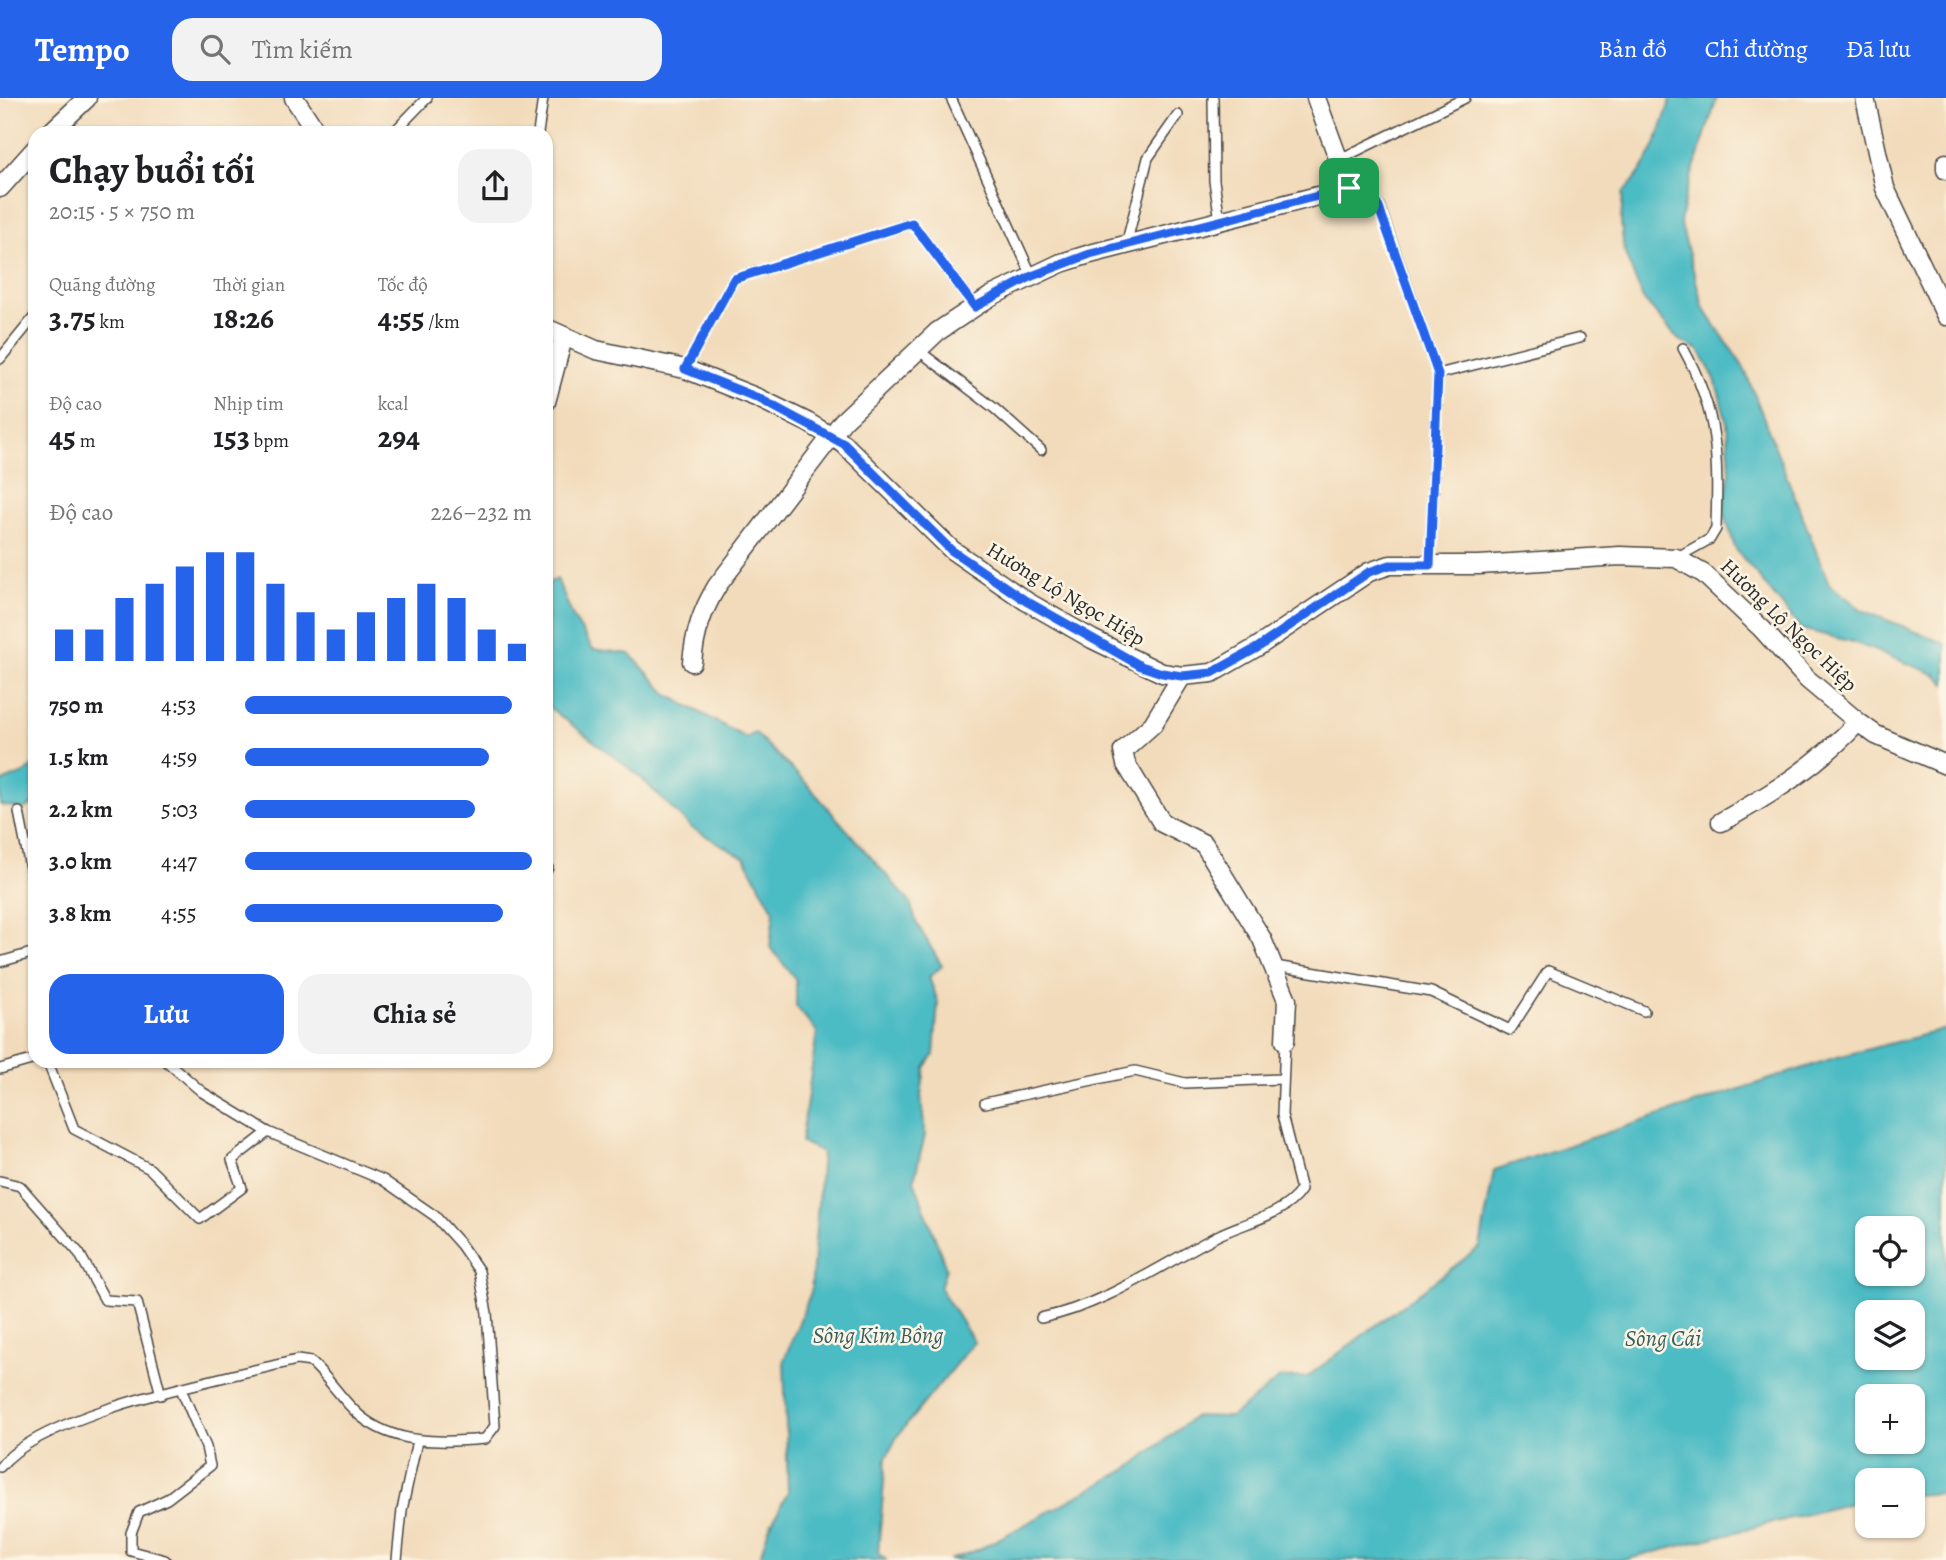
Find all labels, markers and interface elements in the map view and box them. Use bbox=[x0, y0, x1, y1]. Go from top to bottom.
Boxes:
search box bbox=[172, 18, 662, 81]
text: Tempo bbox=[35, 27, 130, 72]
icon: search bbox=[196, 30, 234, 68]
text: Tìm kiếm bbox=[252, 32, 353, 67]
text: Bản đồ bbox=[1599, 33, 1667, 65]
text: Chỉ đường bbox=[1705, 33, 1808, 65]
text: Đã lưu bbox=[1846, 33, 1911, 65]
text: Chạy buổi tối bbox=[49, 144, 255, 196]
button: share bbox=[458, 149, 532, 223]
pin bbox=[1319, 158, 1379, 218]
icon: arrive bbox=[1330, 169, 1368, 207]
text: 20:15 · 5 × 750 m bbox=[49, 196, 195, 227]
text: Quãng đường bbox=[49, 272, 156, 298]
text: Thời gian bbox=[213, 272, 285, 298]
text: Tốc độ bbox=[378, 272, 428, 298]
text: 3.75 bbox=[49, 298, 96, 338]
text: 18:26 bbox=[213, 298, 274, 338]
text: 4:55 bbox=[378, 298, 425, 338]
text: km bbox=[96, 309, 125, 335]
text: /km bbox=[425, 309, 460, 335]
text: Độ cao bbox=[49, 391, 102, 417]
text: Nhịp tim bbox=[213, 391, 284, 417]
text: kcal bbox=[378, 391, 408, 417]
text: 45 bbox=[49, 417, 76, 457]
text: 153 bbox=[213, 417, 250, 457]
text: 294 bbox=[378, 417, 420, 457]
text: m bbox=[76, 428, 96, 454]
text: bpm bbox=[250, 428, 289, 454]
text: Độ cao bbox=[49, 497, 113, 528]
text: 226–232 m bbox=[430, 497, 532, 528]
street label: Hương Lộ Ngọc Hiệp bbox=[981, 536, 1151, 652]
street label: Hương Lộ Ngọc Hiệp bbox=[1714, 552, 1864, 698]
text: 750 m bbox=[49, 690, 104, 721]
text: 4:53 bbox=[161, 690, 196, 721]
text: 1.5 km bbox=[49, 742, 109, 773]
text: 4:59 bbox=[161, 742, 197, 773]
text: 2.2 km bbox=[49, 794, 113, 825]
text: 5:03 bbox=[161, 794, 198, 825]
text: 3.0 km bbox=[49, 846, 112, 877]
text: 4:47 bbox=[161, 846, 197, 877]
text: 3.8 km bbox=[49, 898, 111, 929]
text: 4:55 bbox=[161, 898, 197, 929]
button: Lưu bbox=[49, 974, 284, 1054]
button: Chia sẻ bbox=[298, 974, 532, 1054]
map controls bbox=[1855, 1216, 1925, 1538]
button: locate bbox=[1855, 1216, 1925, 1286]
button: layers bbox=[1855, 1300, 1925, 1370]
water label: Sông Kim Bồng bbox=[813, 1320, 943, 1351]
water label: Sông Cái bbox=[1625, 1323, 1701, 1354]
button: + bbox=[1855, 1384, 1925, 1454]
button: − bbox=[1855, 1468, 1925, 1538]

